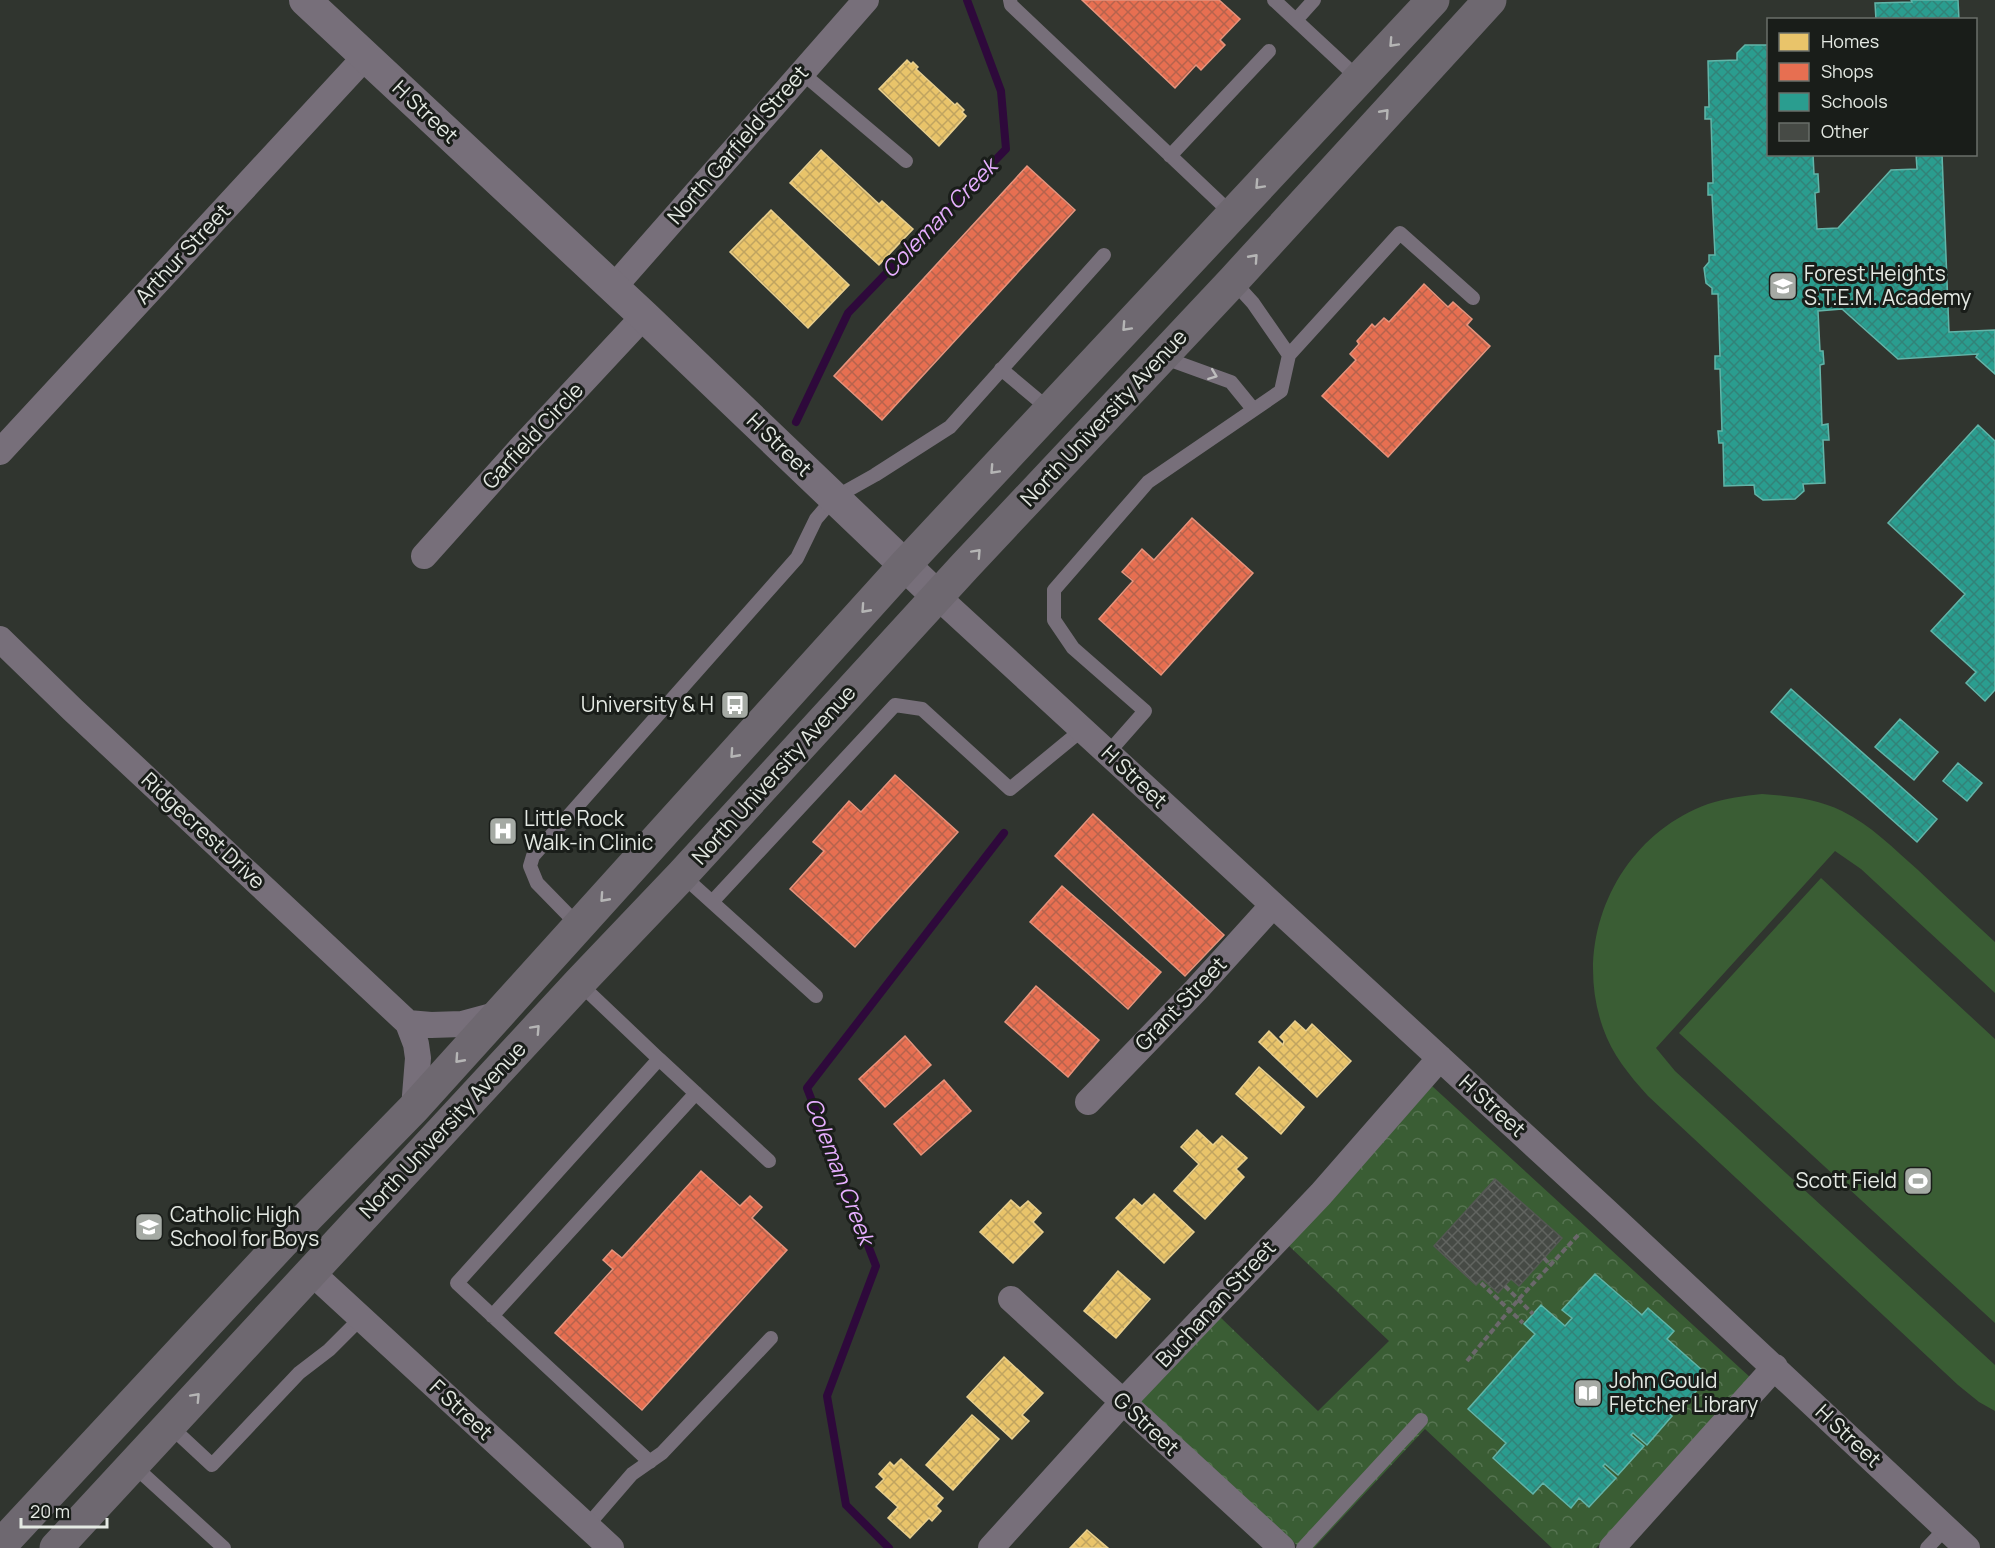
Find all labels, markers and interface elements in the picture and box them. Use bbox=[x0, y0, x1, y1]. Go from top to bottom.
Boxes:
legend bbox=[1767, 18, 1977, 156]
text: Homes bbox=[1821, 29, 1879, 53]
one-way arrow bbox=[1389, 36, 1400, 46]
street label: North Garfield Street bbox=[661, 59, 814, 230]
text: Shops bbox=[1821, 59, 1873, 83]
street label: H Street bbox=[387, 74, 465, 149]
text: Schools bbox=[1821, 89, 1888, 113]
one-way arrow bbox=[1378, 109, 1389, 120]
text: Other bbox=[1821, 119, 1869, 143]
water label: Coleman Creek bbox=[874, 150, 1006, 284]
one-way arrow bbox=[1255, 178, 1266, 188]
street label: Arthur Street bbox=[128, 197, 236, 310]
one-way arrow bbox=[1247, 254, 1258, 264]
place label: Forest Heights S.T.E.M. Academy bbox=[1804, 259, 1971, 311]
school or university icon: Forest Heights S.T.E.M. Academy bbox=[1767, 270, 1799, 302]
one-way arrow bbox=[1123, 320, 1134, 331]
street label: North University Avenue bbox=[1014, 323, 1193, 512]
one-way arrow bbox=[1207, 368, 1217, 381]
street label: Garfield Circle bbox=[476, 376, 589, 495]
street label: H Street bbox=[741, 406, 818, 482]
one-way arrow bbox=[990, 463, 1001, 474]
one-way arrow bbox=[970, 549, 981, 560]
one-way arrow bbox=[861, 603, 872, 613]
street label: North University Avenue bbox=[685, 679, 861, 870]
bus stop icon: University & H bbox=[719, 689, 751, 721]
place label: University & H bbox=[581, 690, 714, 718]
street label: H Street bbox=[1096, 739, 1174, 814]
one-way arrow bbox=[730, 747, 741, 758]
street label: Ridgecrest Drive bbox=[136, 766, 271, 895]
place label: Little Rock Walk-in Clinic bbox=[524, 804, 653, 856]
hospital icon: Little Rock Walk-in Clinic bbox=[487, 815, 519, 847]
one-way arrow bbox=[600, 891, 611, 902]
street label: Grant Street bbox=[1128, 950, 1232, 1056]
one-way arrow bbox=[529, 1025, 540, 1036]
street label: North University Avenue bbox=[353, 1035, 532, 1224]
one-way arrow bbox=[455, 1051, 466, 1062]
street label: H Street bbox=[1453, 1068, 1532, 1143]
water label: Coleman Creek bbox=[798, 1093, 883, 1252]
sports icon: Scott Field bbox=[1902, 1165, 1934, 1197]
place label: Scott Field bbox=[1795, 1166, 1897, 1194]
place label: Catholic High School for Boys bbox=[170, 1200, 319, 1252]
school or university icon: Catholic High School for Boys bbox=[133, 1211, 165, 1243]
street label: Buchanan Street bbox=[1149, 1234, 1281, 1373]
place label: John Gould Fletcher Library bbox=[1609, 1366, 1758, 1418]
street label: F Street bbox=[424, 1373, 499, 1446]
library icon: John Gould Fletcher Library bbox=[1572, 1377, 1604, 1409]
street label: G Street bbox=[1108, 1386, 1186, 1461]
one-way arrow bbox=[189, 1393, 200, 1404]
street label: H Street bbox=[1810, 1398, 1888, 1473]
scale bar bbox=[21, 1491, 106, 1529]
text: 20 m bbox=[30, 1499, 70, 1523]

